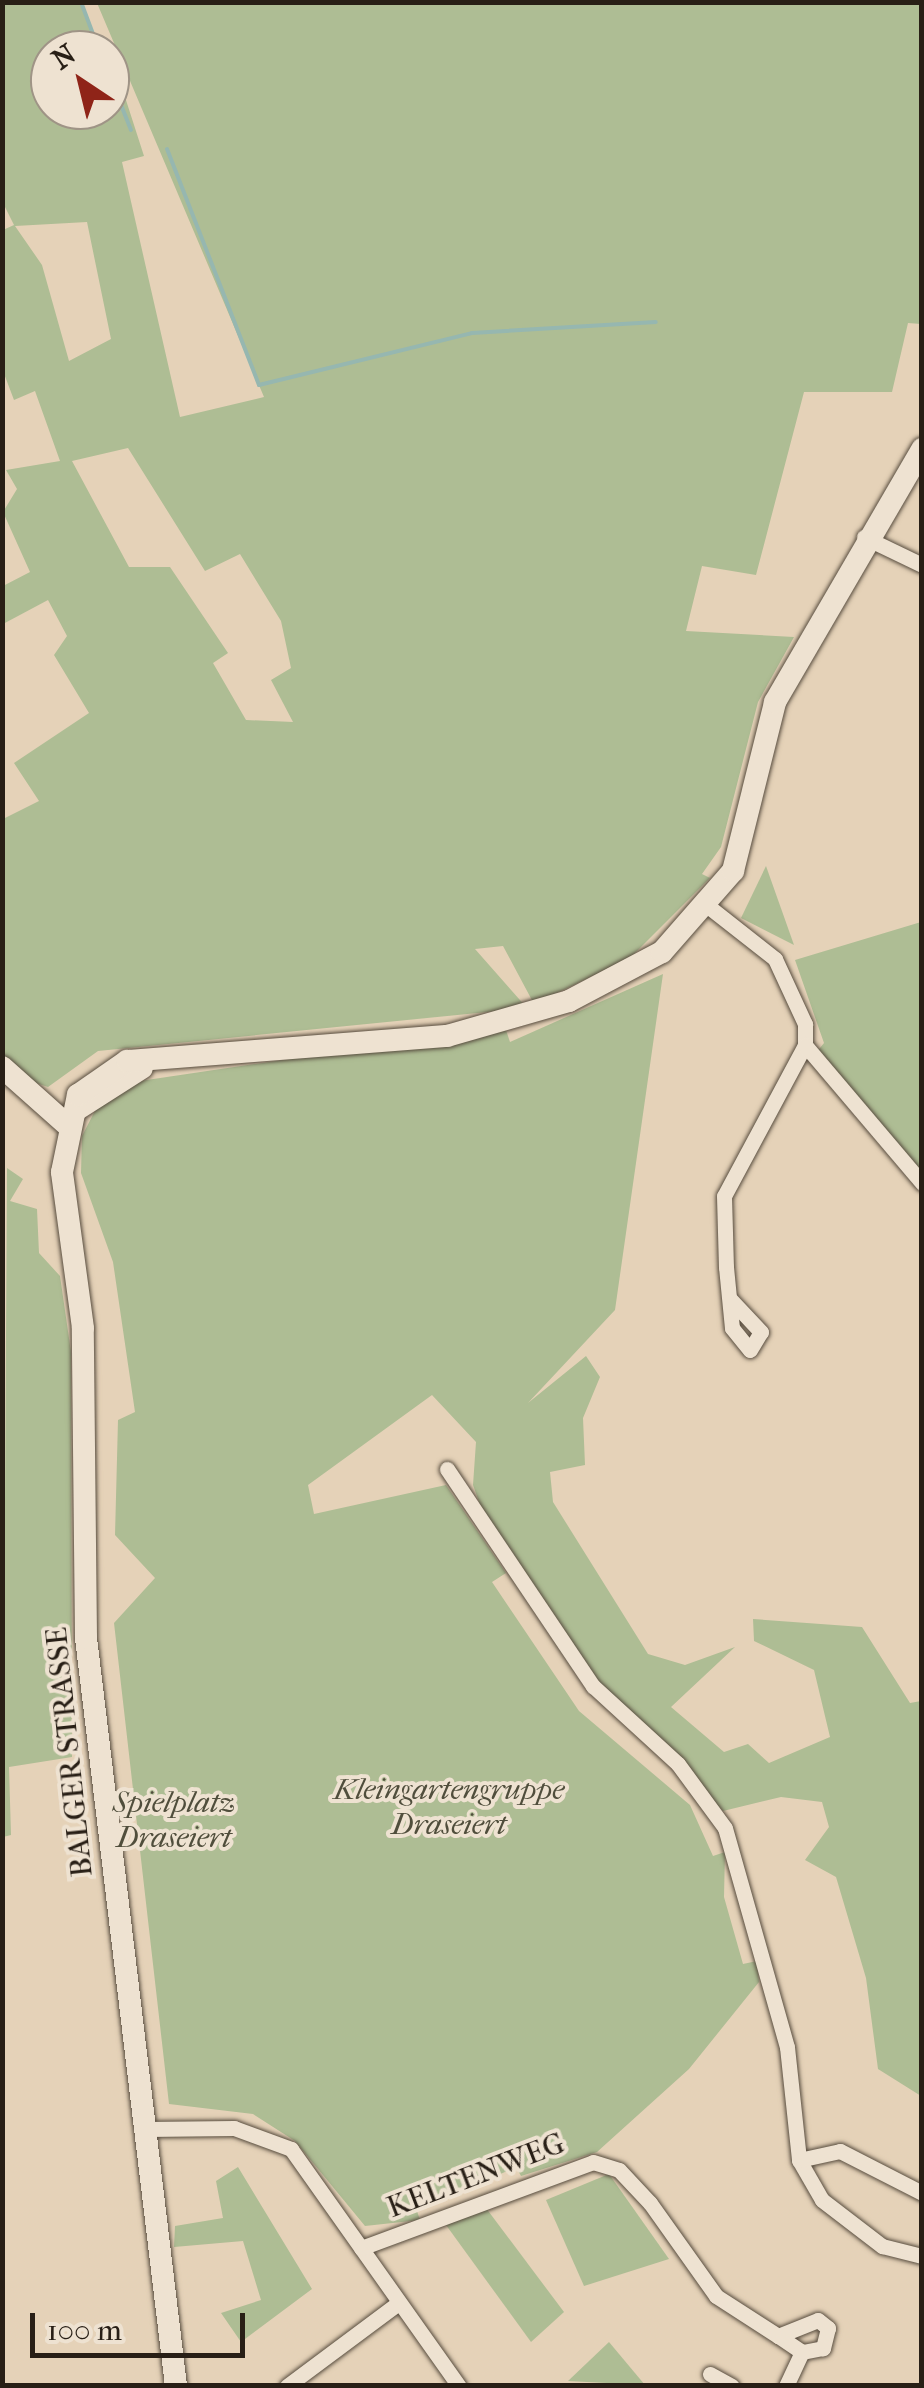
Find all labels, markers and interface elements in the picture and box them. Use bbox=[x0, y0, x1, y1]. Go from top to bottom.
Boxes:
north arrow bbox=[30, 30, 130, 130]
text: N bbox=[45, 37, 82, 76]
street label: BALGER STRASSE bbox=[39, 1625, 101, 1879]
park label: Kleingartengruppe Draseiert bbox=[334, 1772, 564, 1842]
park label: Spielplatz Draseiert bbox=[113, 1785, 235, 1856]
street label: KELTENWEG bbox=[382, 2126, 570, 2226]
scale bar bbox=[35, 2293, 250, 2355]
text: 100 m bbox=[47, 2313, 122, 2348]

